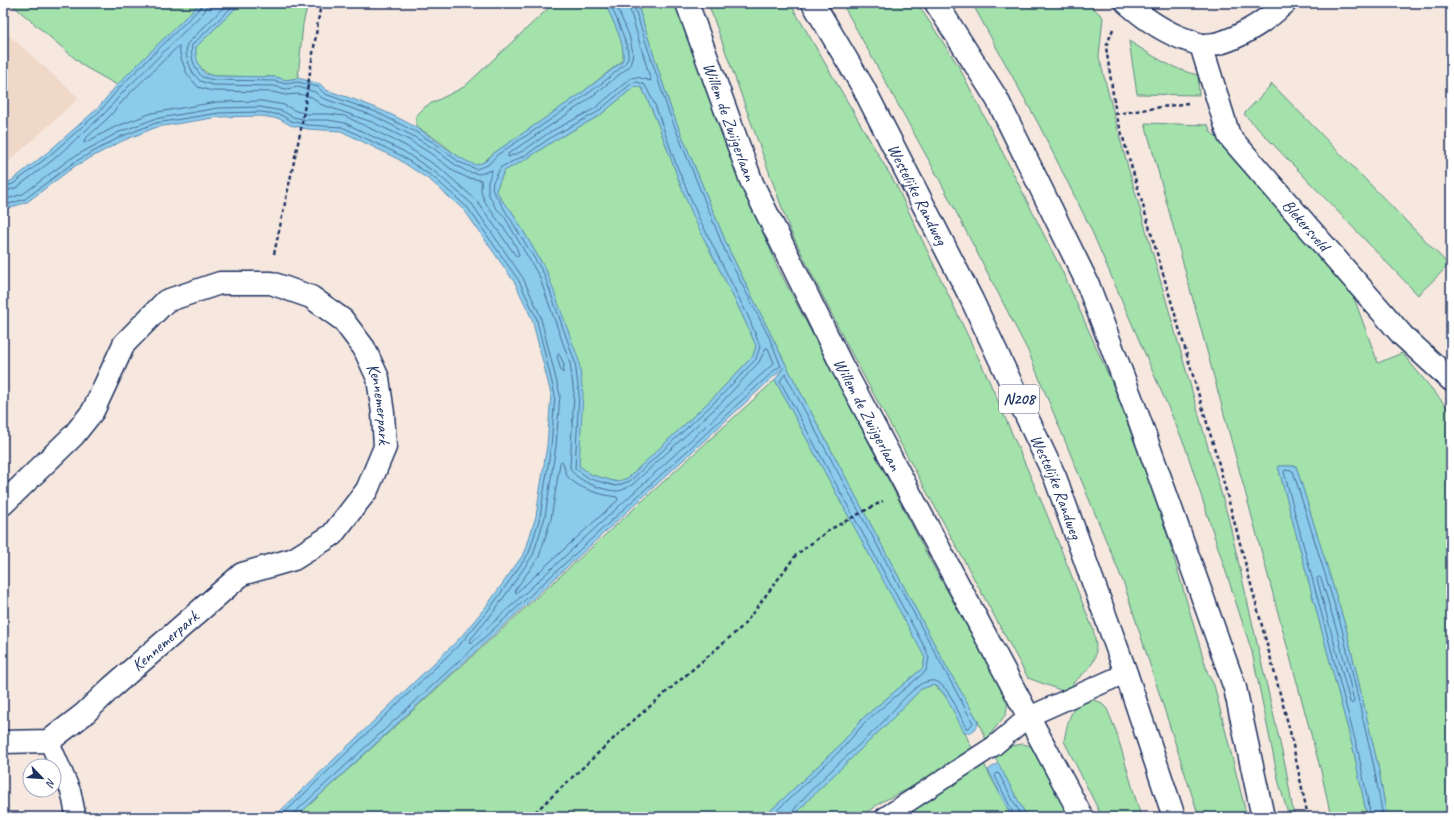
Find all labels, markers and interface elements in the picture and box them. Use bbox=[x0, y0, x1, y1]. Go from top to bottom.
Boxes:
street label: Willem de Zwijgerlaan bbox=[699, 60, 761, 185]
street label: Westelijke Randweg bbox=[883, 140, 953, 249]
street label: Blekersveld bbox=[1278, 195, 1336, 257]
street label: Willem de Zwijgerlaan bbox=[829, 355, 907, 475]
street label: Kennemerpark bbox=[362, 360, 395, 446]
road number: N208 bbox=[999, 385, 1039, 413]
street label: Westelijke Randweg bbox=[1026, 431, 1087, 543]
street label: Kennemerpark bbox=[127, 605, 204, 676]
north arrow bbox=[22, 758, 62, 798]
text: N bbox=[42, 776, 59, 790]

